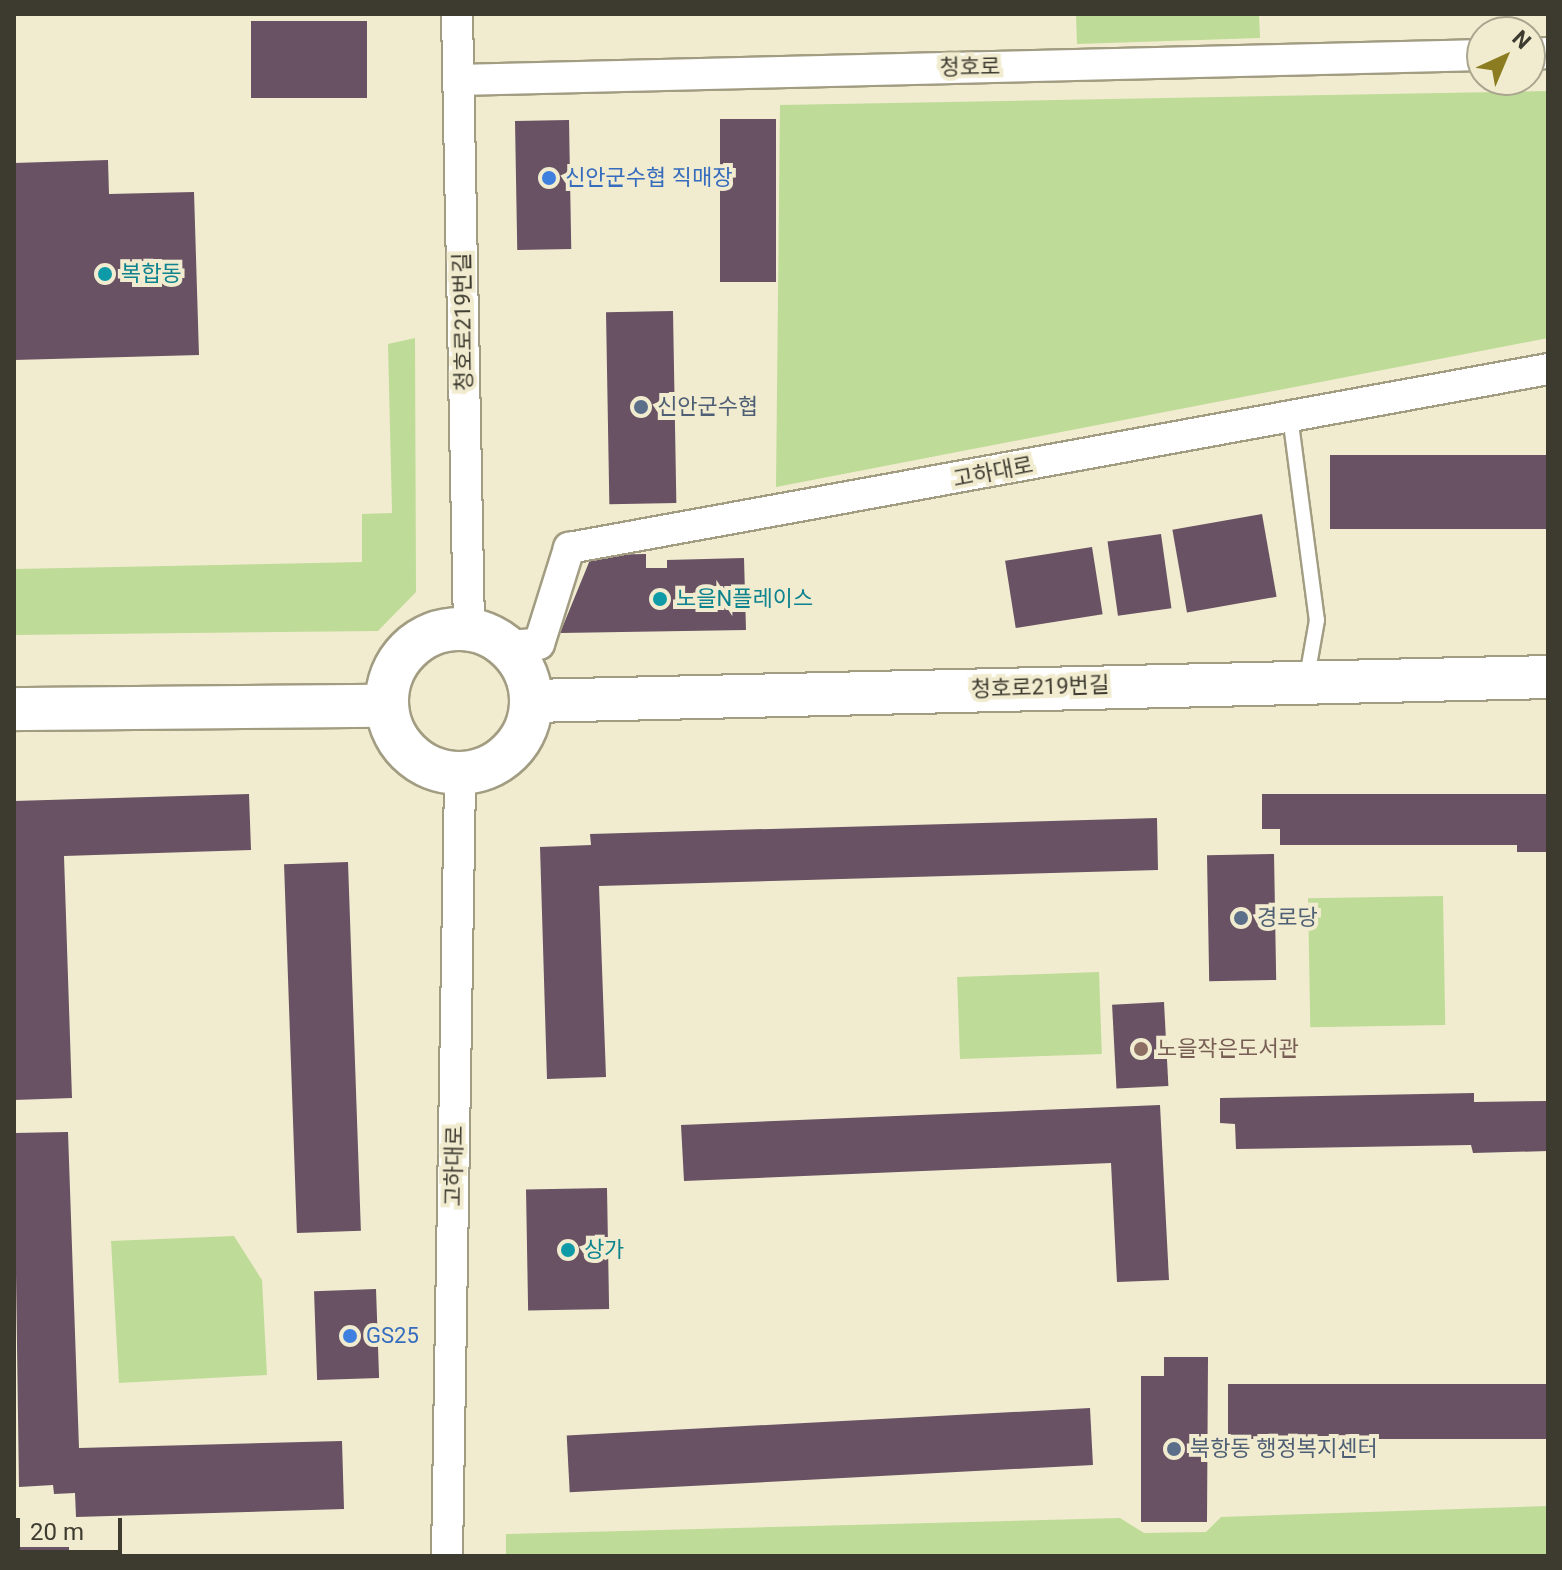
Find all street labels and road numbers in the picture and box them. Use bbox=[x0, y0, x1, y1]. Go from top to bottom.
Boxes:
street label: 청호로 bbox=[939, 53, 1001, 81]
street label: 청호로219번길 bbox=[449, 253, 477, 391]
street label: 고하대로 bbox=[951, 451, 1035, 493]
street label: 청호로219번길 bbox=[970, 671, 1110, 703]
street label: 고하대로 bbox=[440, 1125, 468, 1207]

